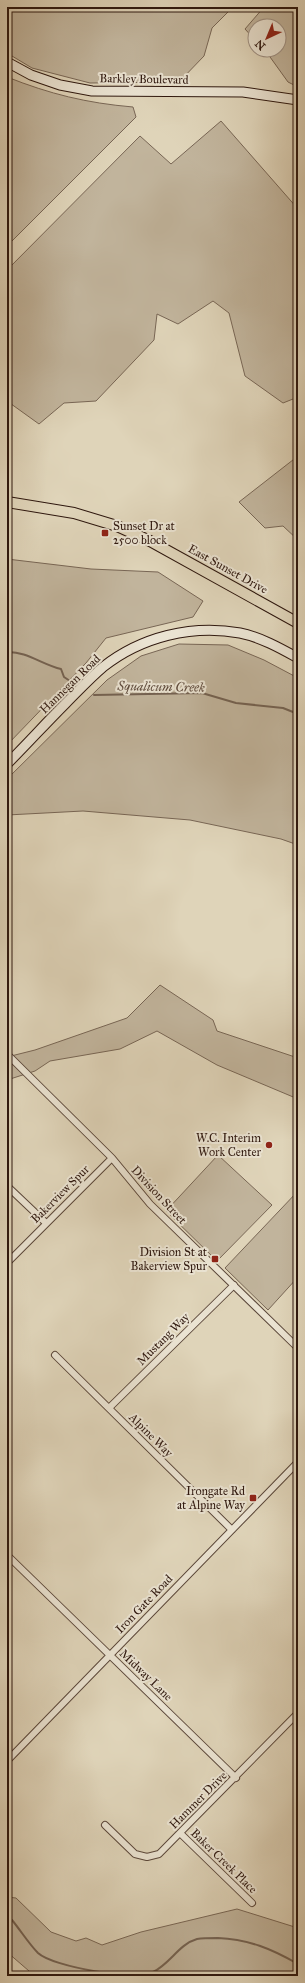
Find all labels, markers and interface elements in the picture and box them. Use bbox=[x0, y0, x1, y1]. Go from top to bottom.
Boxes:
north arrow bbox=[247, 18, 287, 58]
text: N bbox=[252, 36, 268, 53]
street label: Barkley Boulevard bbox=[99, 71, 189, 87]
place label: Sunset Dr at 2500 block bbox=[113, 519, 176, 547]
marker: Sunset Dr at 2500 block bbox=[100, 528, 110, 538]
street label: East Sunset Drive bbox=[186, 541, 270, 597]
street label: Hannegan Road bbox=[37, 652, 104, 717]
water label: Squalicum Creek bbox=[116, 678, 205, 696]
place label: W.C. Interim Work Center bbox=[196, 1131, 261, 1159]
marker: W.C. Interim Work Center bbox=[264, 1140, 274, 1150]
street label: Bakerview Spur bbox=[28, 1162, 92, 1226]
street label: Division Street bbox=[129, 1163, 190, 1228]
place label: Division St at Bakerview Spur bbox=[131, 1245, 208, 1273]
marker: Division St at Bakerview Spur bbox=[210, 1254, 220, 1264]
street label: Mustang Way bbox=[134, 1310, 193, 1369]
street label: Alpine Way bbox=[126, 1410, 176, 1460]
place label: Irongate Rd at Alpine Way bbox=[177, 1484, 245, 1512]
marker: Irongate Rd at Alpine Way bbox=[248, 1493, 258, 1503]
street label: Iron Gate Road bbox=[113, 1572, 175, 1636]
street label: Midway Lane bbox=[117, 1646, 175, 1704]
street label: Hammer Drive bbox=[166, 1768, 230, 1832]
street label: Baker Creek Place bbox=[188, 1826, 260, 1896]

